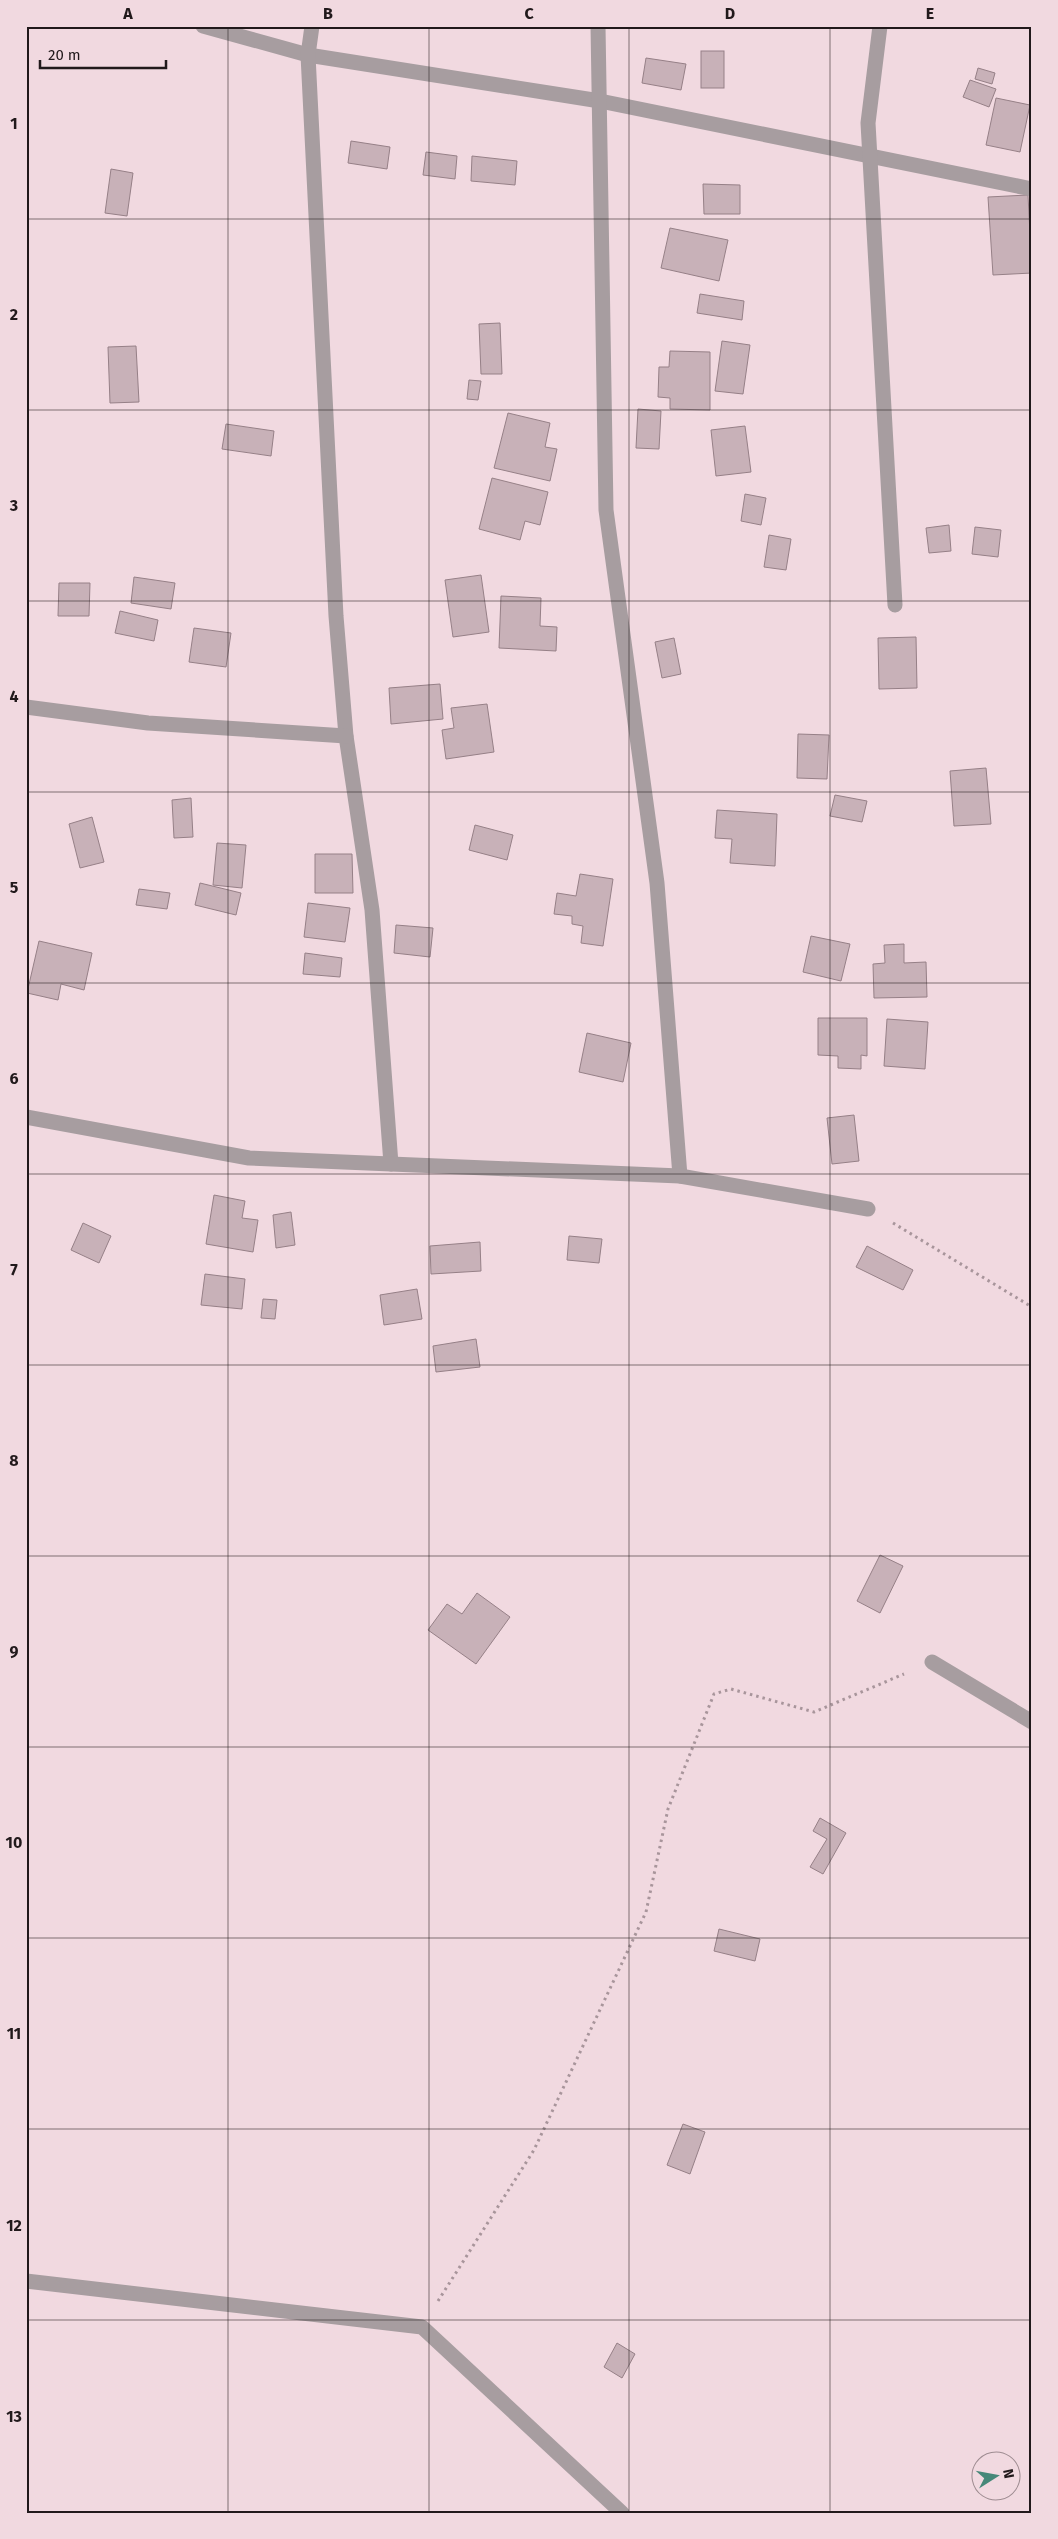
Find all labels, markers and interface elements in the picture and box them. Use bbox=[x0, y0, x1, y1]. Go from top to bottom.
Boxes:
text: A bbox=[122, 4, 133, 23]
text: B bbox=[323, 4, 333, 23]
text: C bbox=[524, 4, 534, 23]
text: D bbox=[725, 4, 735, 23]
text: E bbox=[926, 4, 934, 23]
scale bar bbox=[40, 38, 166, 70]
text: 20 m bbox=[48, 46, 81, 64]
text: 1 bbox=[10, 114, 18, 133]
text: 2 bbox=[10, 305, 18, 324]
text: 3 bbox=[9, 496, 18, 515]
text: 4 bbox=[9, 687, 19, 706]
text: 5 bbox=[10, 878, 19, 897]
text: 6 bbox=[9, 1069, 19, 1088]
text: 7 bbox=[10, 1260, 18, 1279]
text: 8 bbox=[9, 1451, 19, 1470]
text: 9 bbox=[10, 1642, 19, 1661]
text: 10 bbox=[6, 1833, 22, 1852]
text: 11 bbox=[7, 2024, 21, 2043]
text: 12 bbox=[6, 2216, 22, 2235]
text: 13 bbox=[6, 2407, 22, 2426]
north arrow bbox=[970, 2452, 1020, 2502]
text: N bbox=[999, 2467, 1018, 2480]

